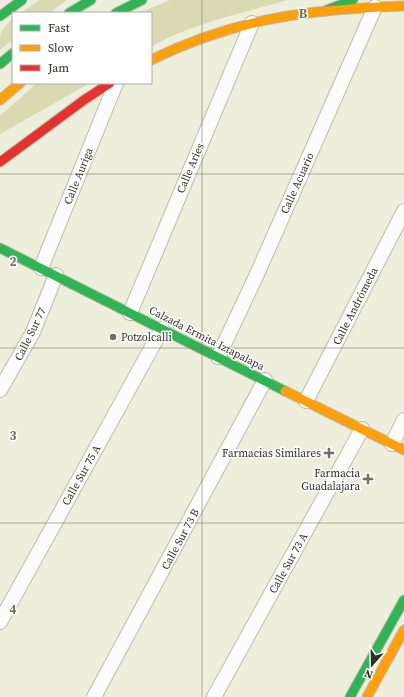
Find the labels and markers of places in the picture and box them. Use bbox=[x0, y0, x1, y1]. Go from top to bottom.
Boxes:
place label: Potzolcalli bbox=[121, 330, 172, 345]
marker: Potzolcalli bbox=[108, 332, 118, 342]
place label: Farmacias Similares bbox=[222, 446, 321, 461]
marker: Farmacias Similares bbox=[324, 448, 334, 458]
place label: Farmacia Guadalajara bbox=[301, 466, 360, 494]
marker: Farmacia Guadalajara bbox=[363, 474, 373, 484]

